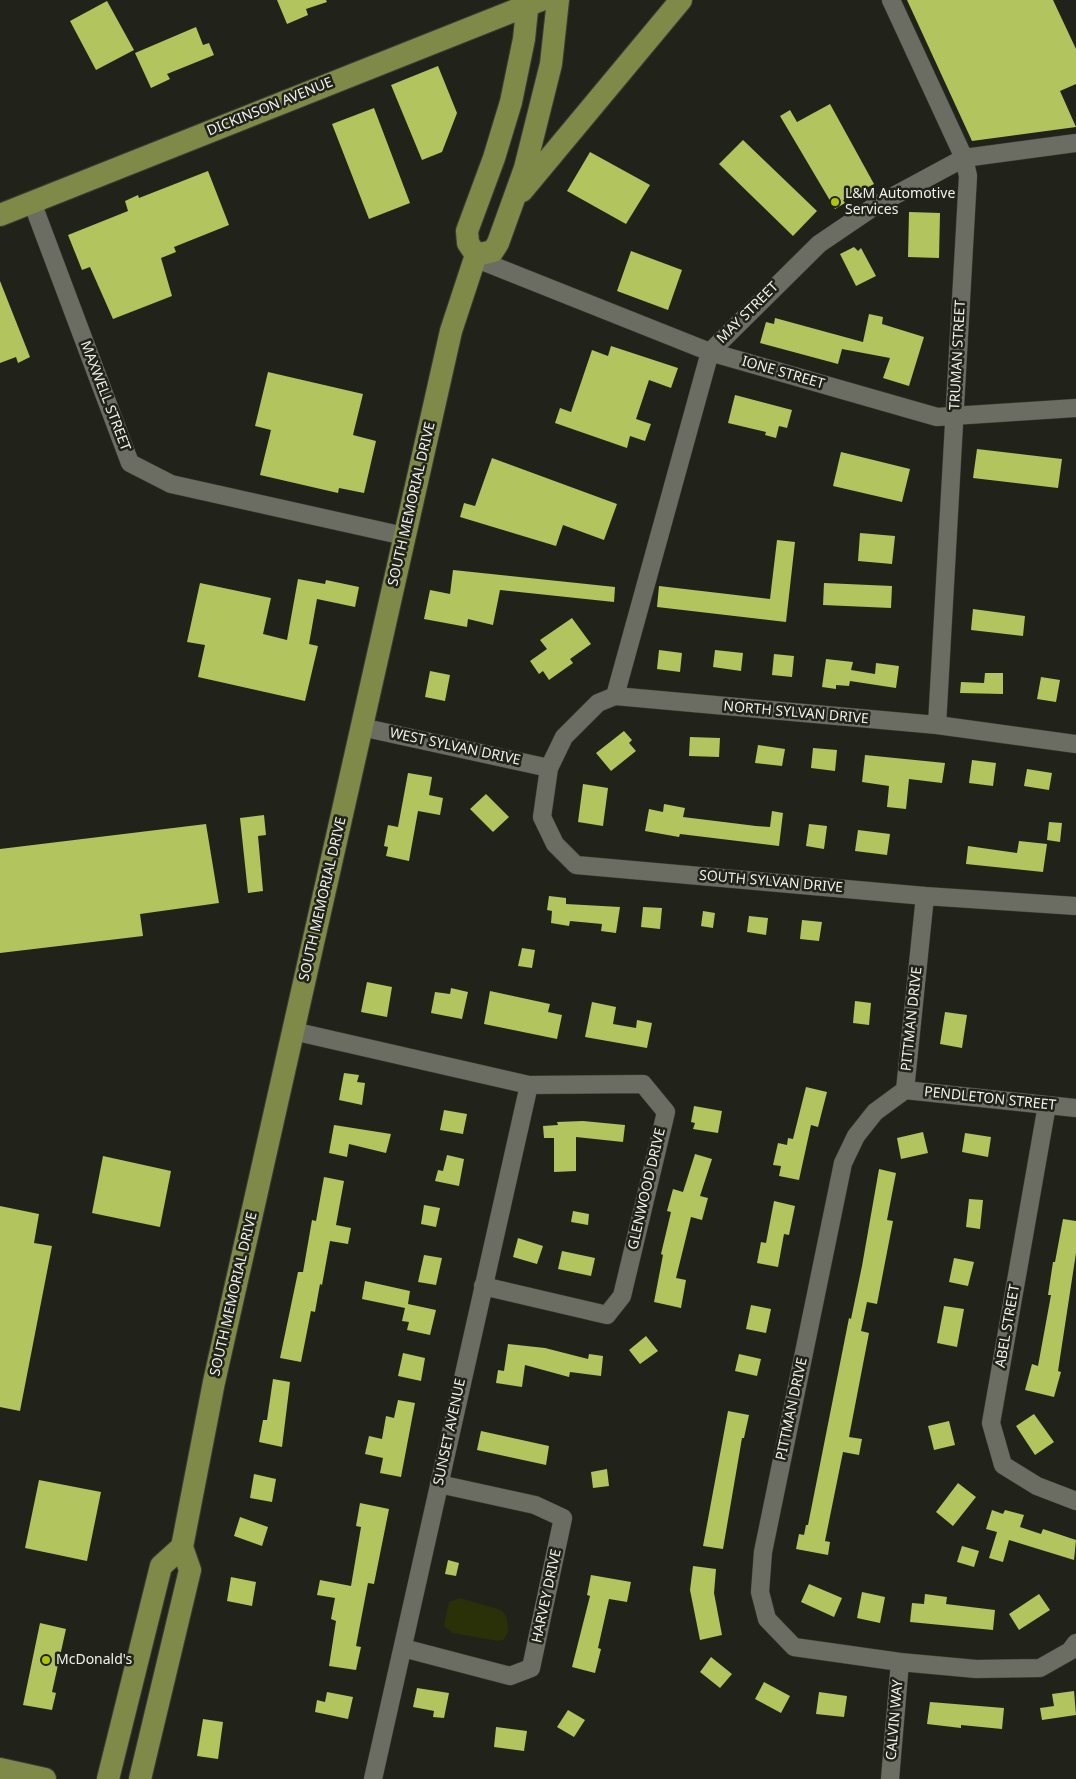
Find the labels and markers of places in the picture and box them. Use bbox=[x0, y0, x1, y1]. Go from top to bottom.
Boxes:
place label: L&M Automotive Services bbox=[845, 186, 955, 218]
marker: L&M Automotive Services bbox=[829, 196, 841, 208]
place label: McDonald's bbox=[56, 1652, 132, 1668]
marker: McDonald's bbox=[40, 1654, 52, 1666]

